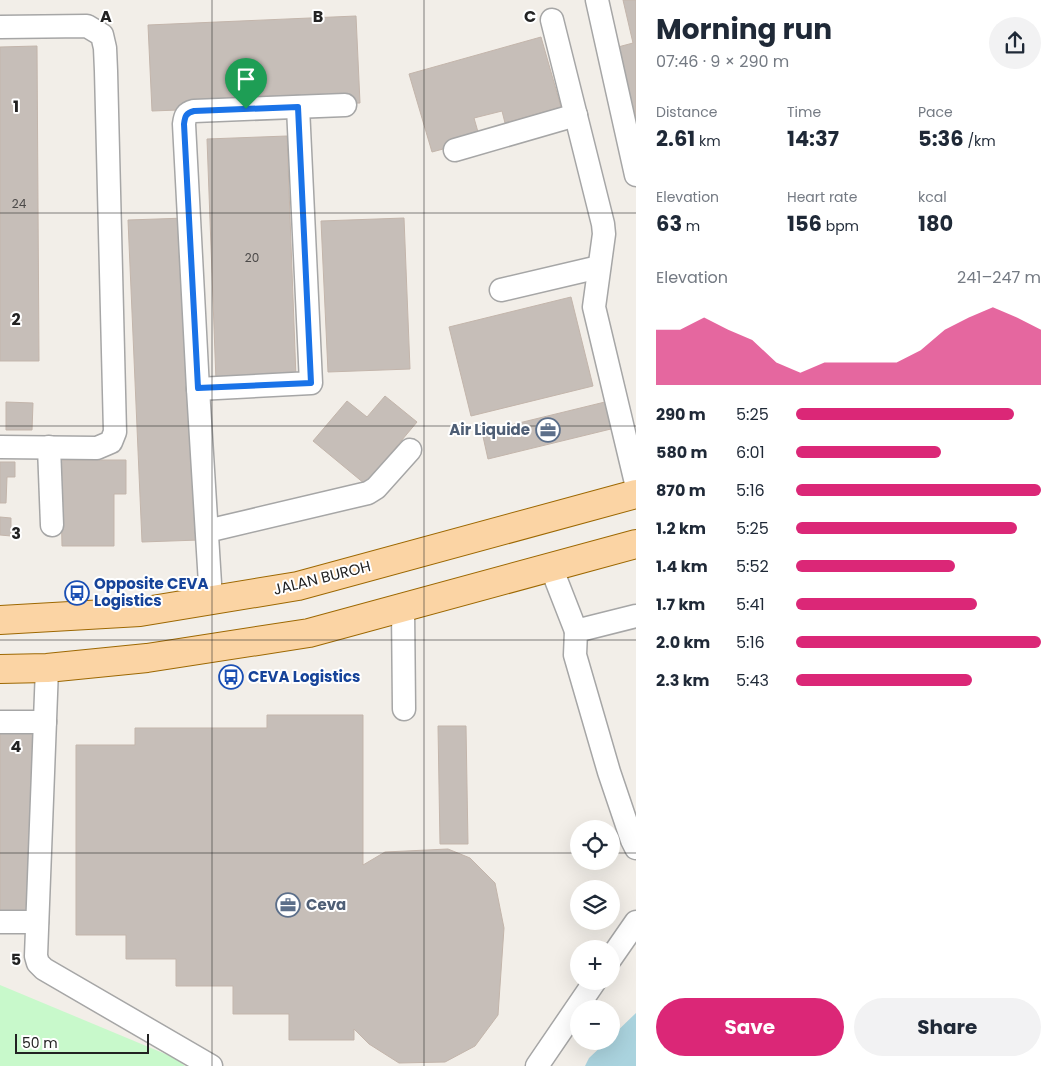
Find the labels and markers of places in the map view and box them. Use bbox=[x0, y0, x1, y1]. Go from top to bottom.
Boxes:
pin bbox=[225, 58, 267, 109]
office icon: Air Liquide bbox=[535, 417, 561, 443]
place label: Air Liquide bbox=[449, 419, 530, 440]
place label: Opposite CEVA Logistics bbox=[94, 573, 209, 611]
bus stop icon: Opposite CEVA Logistics bbox=[64, 580, 90, 606]
bus stop icon: CEVA Logistics bbox=[218, 664, 244, 690]
place label: CEVA Logistics bbox=[248, 666, 360, 687]
office icon: Ceva bbox=[275, 892, 301, 918]
place label: Ceva bbox=[306, 894, 346, 915]

